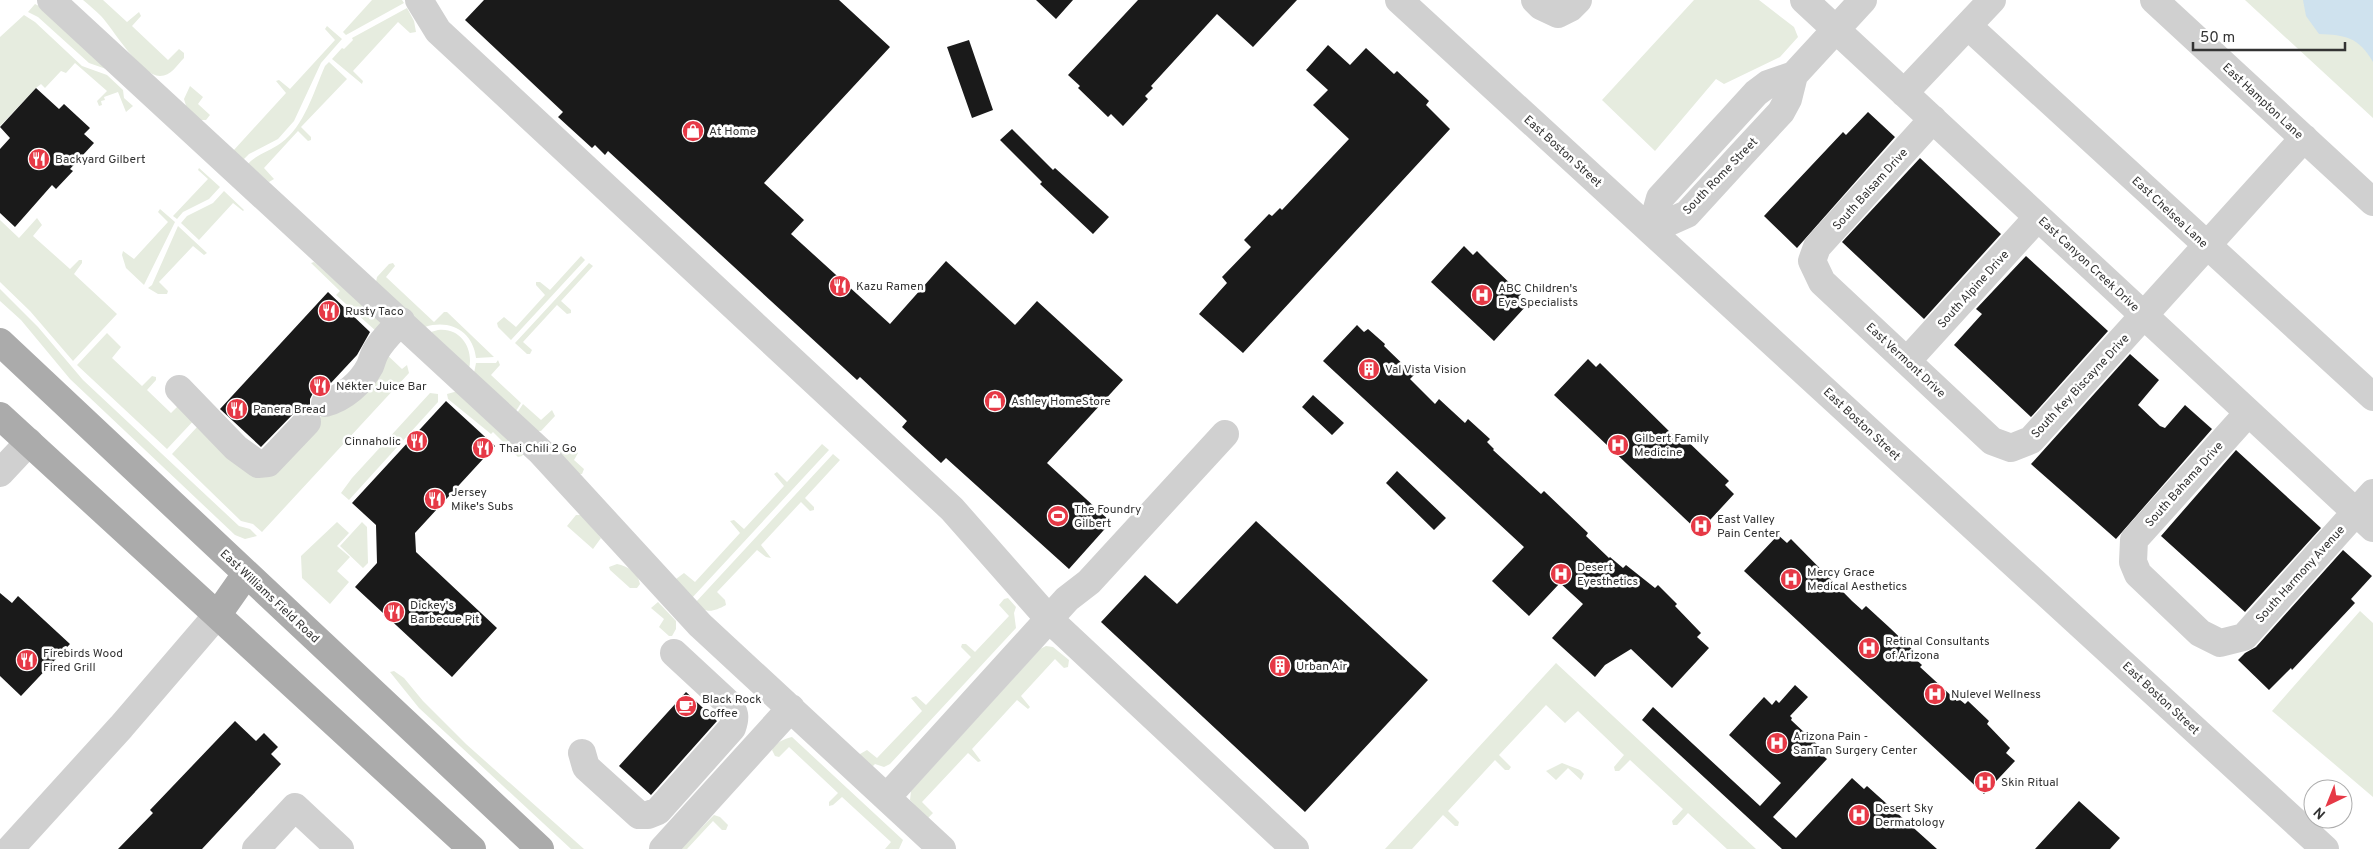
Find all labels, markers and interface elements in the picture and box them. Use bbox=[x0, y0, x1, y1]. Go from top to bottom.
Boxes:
scale bar bbox=[2193, 20, 2346, 52]
text: 50 m bbox=[2200, 29, 2235, 48]
street label: East Hampton Lane bbox=[2218, 60, 2306, 143]
street label: East Boston Street bbox=[1520, 112, 1605, 191]
shop icon: At Home bbox=[681, 119, 705, 143]
place label: At Home bbox=[709, 124, 756, 140]
street label: South Rome Street bbox=[1680, 135, 1762, 219]
street label: South Balsam Drive bbox=[1830, 145, 1912, 234]
restaurant icon: Backyard Gilbert bbox=[27, 147, 51, 171]
place label: Backyard Gilbert bbox=[55, 152, 146, 168]
street label: East Chelsea Lane bbox=[2128, 173, 2211, 252]
street label: East Canyon Creek Drive bbox=[2034, 214, 2142, 316]
street label: South Alpine Drive bbox=[1934, 247, 2013, 332]
restaurant icon: Kazu Ramen bbox=[828, 274, 852, 298]
place label: Kazu Ramen bbox=[856, 279, 924, 295]
place label: ABC Children's Eye Specialists bbox=[1498, 281, 1578, 311]
hospital icon: ABC Children's Eye Specialists bbox=[1470, 283, 1494, 307]
restaurant icon: Rusty Taco bbox=[317, 299, 341, 323]
place label: Rusty Taco bbox=[345, 304, 404, 320]
street label: East Vermont Drive bbox=[1862, 320, 1948, 402]
street label: South Key Biscayne Drive bbox=[2028, 331, 2133, 442]
building icon: Val Vista Vision bbox=[1357, 357, 1381, 381]
place label: Val Vista Vision bbox=[1385, 362, 1466, 378]
restaurant icon: Nékter Juice Bar bbox=[308, 374, 332, 398]
place label: Nékter Juice Bar bbox=[336, 379, 427, 395]
street label: East Boston Street bbox=[1819, 385, 1903, 465]
shop icon: Ashley HomeStore bbox=[983, 389, 1007, 413]
place label: Ashley HomeStore bbox=[1011, 394, 1111, 410]
restaurant icon: Panera Bread bbox=[225, 397, 249, 421]
place label: Panera Bread bbox=[253, 402, 326, 418]
restaurant icon: Cinnaholic bbox=[405, 429, 429, 453]
place label: Gilbert Family Medicine bbox=[1634, 431, 1709, 461]
hospital icon: Gilbert Family Medicine bbox=[1606, 433, 1630, 457]
place label: Cinnaholic bbox=[344, 434, 401, 450]
restaurant icon: Thai Chili 2 Go bbox=[471, 436, 495, 460]
street label: South Bahama Drive bbox=[2142, 439, 2227, 531]
place label: Thai Chili 2 Go bbox=[499, 441, 577, 457]
place label: Jersey Mike's Subs bbox=[451, 485, 513, 515]
restaurant icon: Jersey Mike's Subs bbox=[423, 487, 447, 511]
place label: The Foundry Gilbert bbox=[1074, 502, 1141, 532]
sports icon: The Foundry Gilbert bbox=[1046, 504, 1070, 528]
place label: East Valley Pain Center bbox=[1717, 512, 1780, 542]
hospital icon: East Valley Pain Center bbox=[1689, 514, 1713, 538]
street label: South Harmony Avenue bbox=[2253, 523, 2349, 627]
street label: East Williams Field Road bbox=[216, 546, 322, 647]
place label: Desert Eyesthetics bbox=[1577, 560, 1638, 590]
hospital icon: Desert Eyesthetics bbox=[1549, 562, 1573, 586]
place label: Mercy Grace Medical Aesthetics bbox=[1807, 565, 1907, 595]
hospital icon: Mercy Grace Medical Aesthetics bbox=[1779, 567, 1803, 591]
place label: Dickey's Barbecue Pit bbox=[410, 598, 480, 628]
restaurant icon: Dickey's Barbecue Pit bbox=[382, 600, 406, 624]
place label: Retinal Consultants of Arizona bbox=[1885, 634, 1990, 664]
hospital icon: Retinal Consultants of Arizona bbox=[1857, 636, 1881, 660]
place label: Firebirds Wood Fired Grill bbox=[43, 646, 123, 676]
restaurant icon: Firebirds Wood Fired Grill bbox=[15, 648, 39, 672]
building icon: Urban Air bbox=[1268, 654, 1292, 678]
place label: Urban Air bbox=[1296, 659, 1348, 675]
street label: East Boston Street bbox=[2118, 659, 2202, 739]
hospital icon: Nulevel Wellness bbox=[1923, 682, 1947, 706]
place label: Nulevel Wellness bbox=[1951, 687, 2041, 703]
place label: Black Rock Coffee bbox=[702, 692, 762, 722]
cafe icon: Black Rock Coffee bbox=[674, 694, 698, 718]
place label: Arizona Pain - SanTan Surgery Center bbox=[1793, 729, 1918, 759]
hospital icon: Arizona Pain - SanTan Surgery Center bbox=[1765, 731, 1789, 755]
hospital icon: Skin Ritual bbox=[1973, 770, 1997, 794]
place label: Skin Ritual bbox=[2001, 775, 2059, 791]
north arrow bbox=[2303, 779, 2353, 829]
place label: Desert Sky Dermatology bbox=[1875, 801, 1945, 831]
hospital icon: Desert Sky Dermatology bbox=[1847, 803, 1871, 827]
text: N bbox=[2311, 803, 2330, 822]

